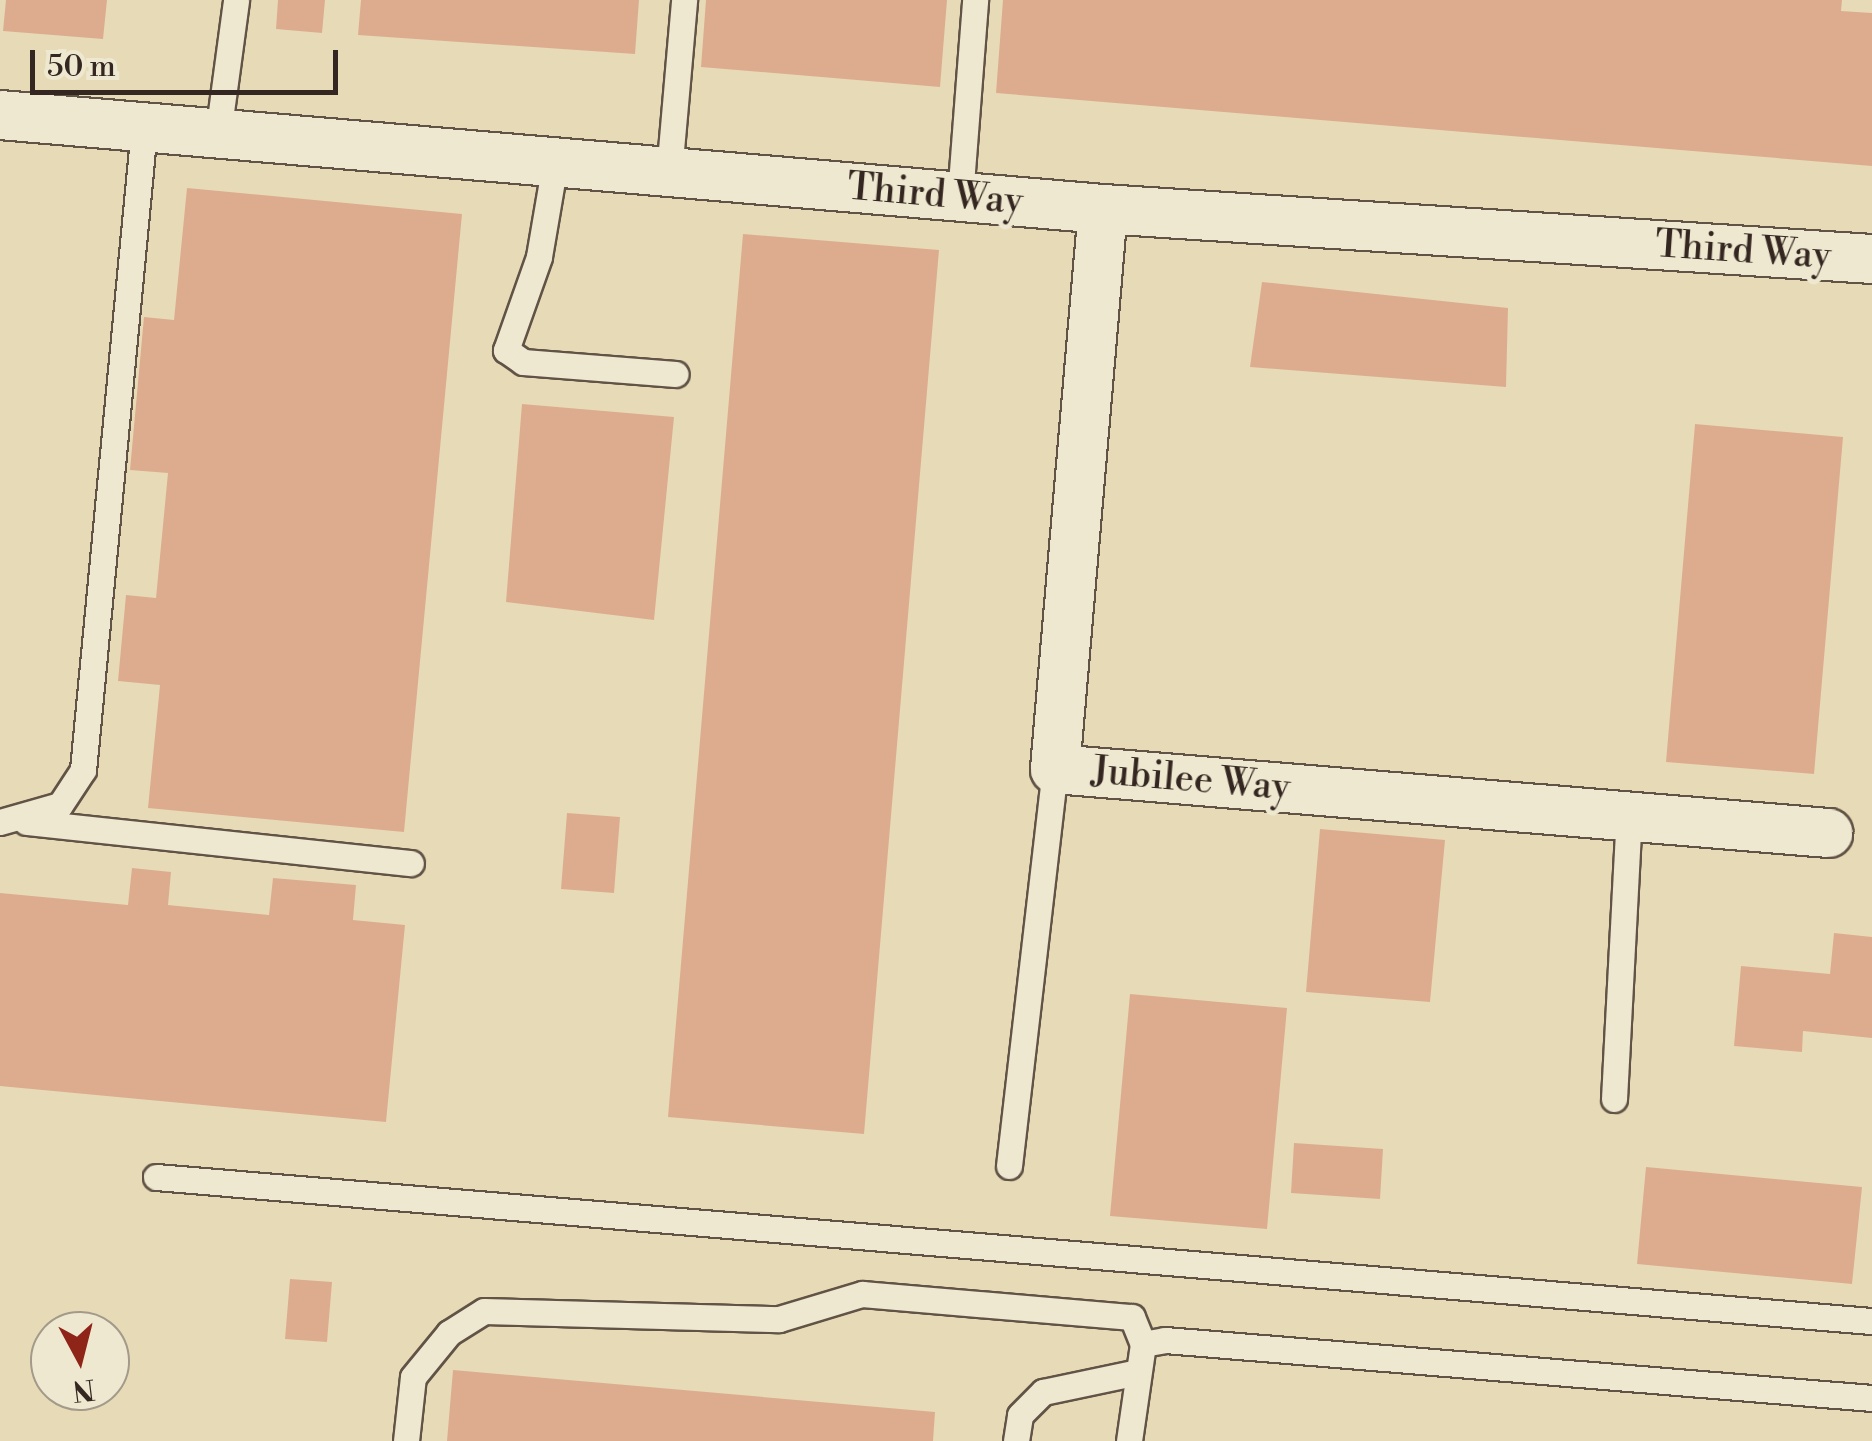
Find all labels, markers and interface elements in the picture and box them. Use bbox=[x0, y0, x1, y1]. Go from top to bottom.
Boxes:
scale bar bbox=[35, 30, 342, 92]
text: 50 m bbox=[47, 48, 116, 86]
street label: Third Way bbox=[845, 165, 1025, 225]
street label: Third Way bbox=[1654, 222, 1832, 280]
street label: Jubilee Way bbox=[1090, 749, 1292, 811]
north arrow bbox=[30, 1311, 130, 1411]
text: N bbox=[70, 1371, 97, 1408]

